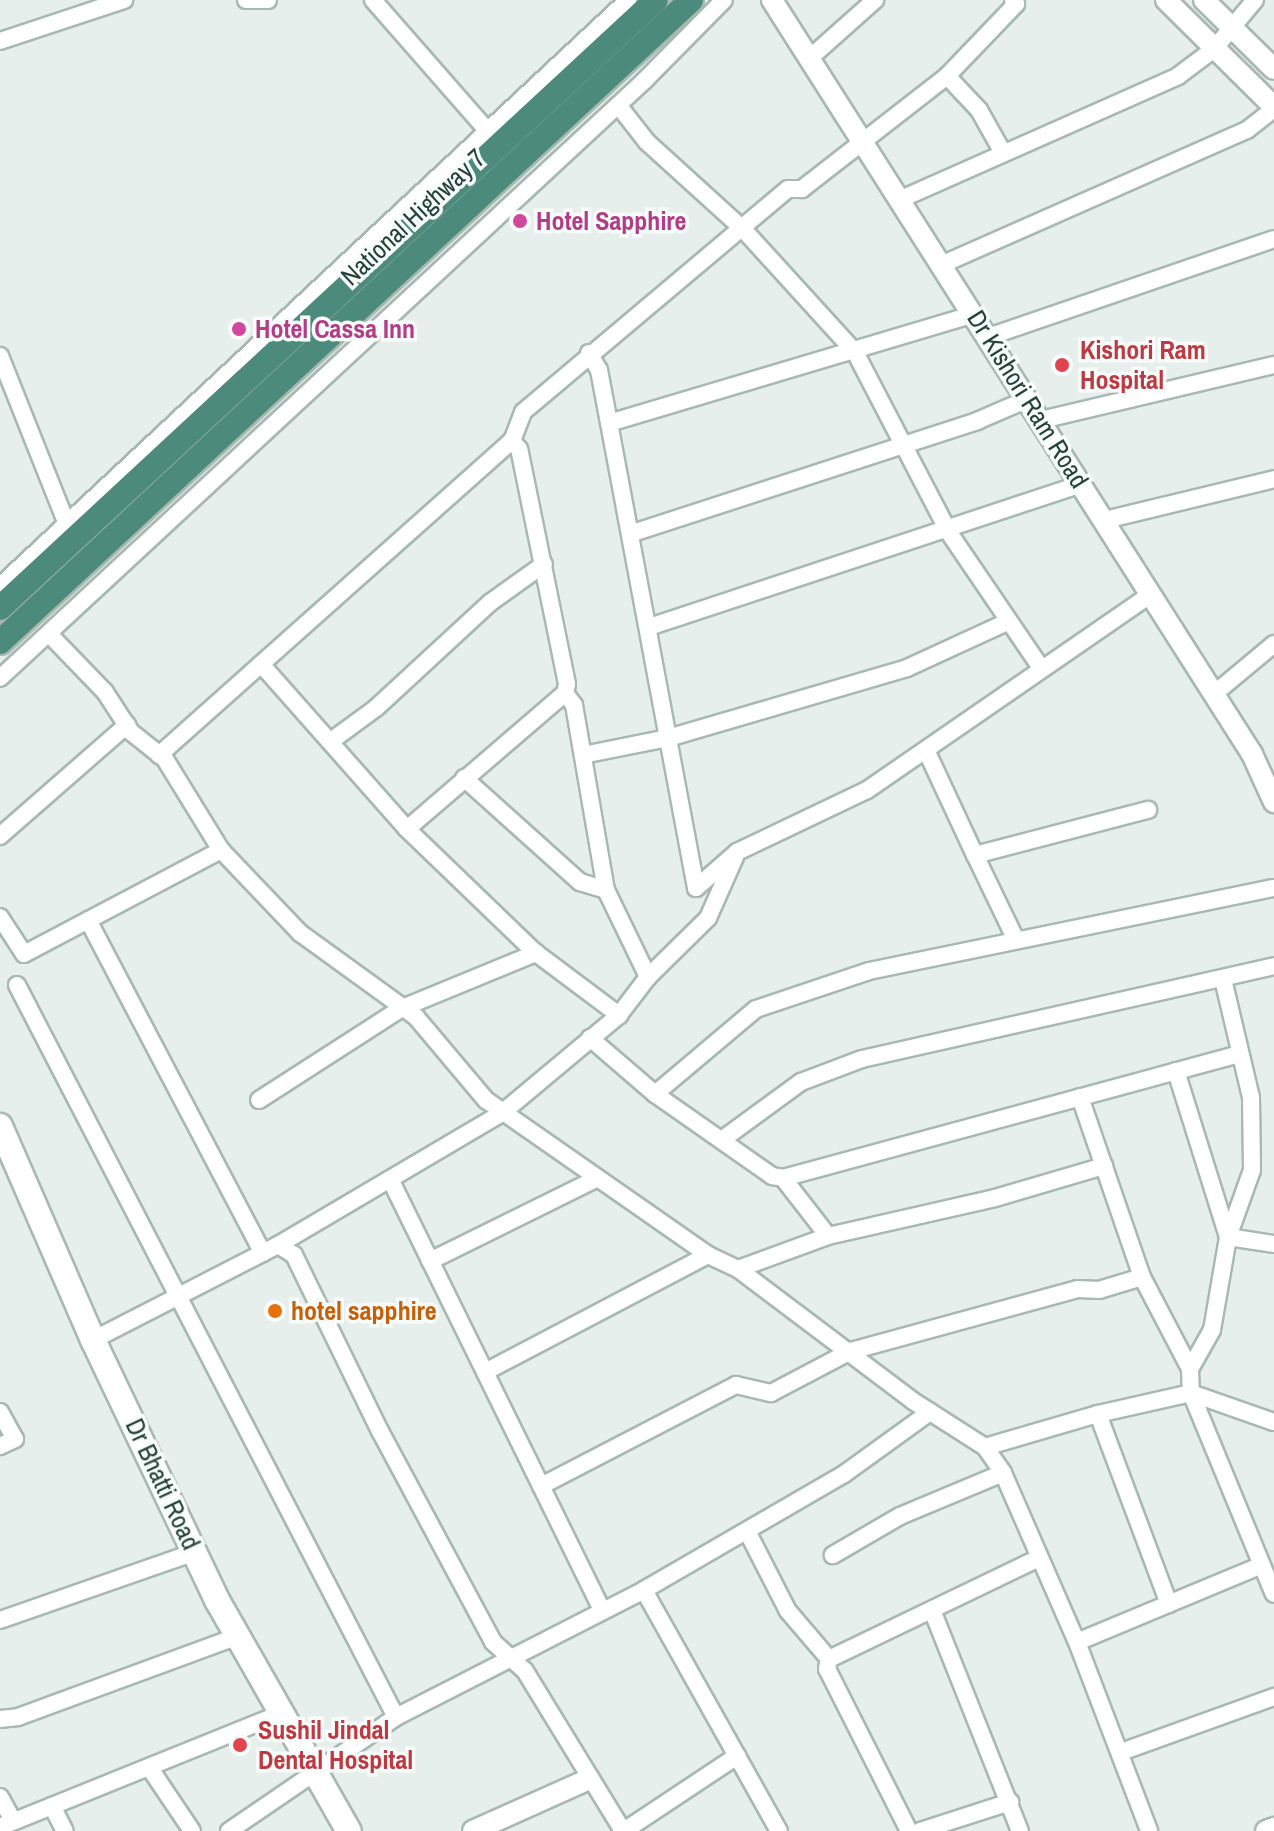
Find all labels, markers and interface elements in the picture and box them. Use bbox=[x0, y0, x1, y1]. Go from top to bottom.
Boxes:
street label: National Highway 7 bbox=[334, 142, 492, 292]
place label: Hotel Sapphire bbox=[536, 205, 686, 237]
marker: Hotel Sapphire bbox=[511, 212, 529, 230]
street label: Dr Kishori Ram Road bbox=[961, 304, 1095, 494]
place label: Hotel Cassa Inn bbox=[255, 313, 415, 345]
marker: Hotel Cassa Inn bbox=[230, 320, 248, 338]
place label: Kishori Ram Hospital bbox=[1080, 334, 1206, 396]
marker: Kishori Ram Hospital bbox=[1051, 354, 1073, 376]
place label: hotel sapphire bbox=[291, 1295, 437, 1327]
marker: hotel sapphire bbox=[266, 1302, 284, 1320]
street label: Dr Bhatti Road bbox=[119, 1414, 207, 1554]
place label: Sushil Jindal Dental Hospital bbox=[258, 1714, 413, 1776]
marker: Sushil Jindal Dental Hospital bbox=[229, 1734, 251, 1756]

